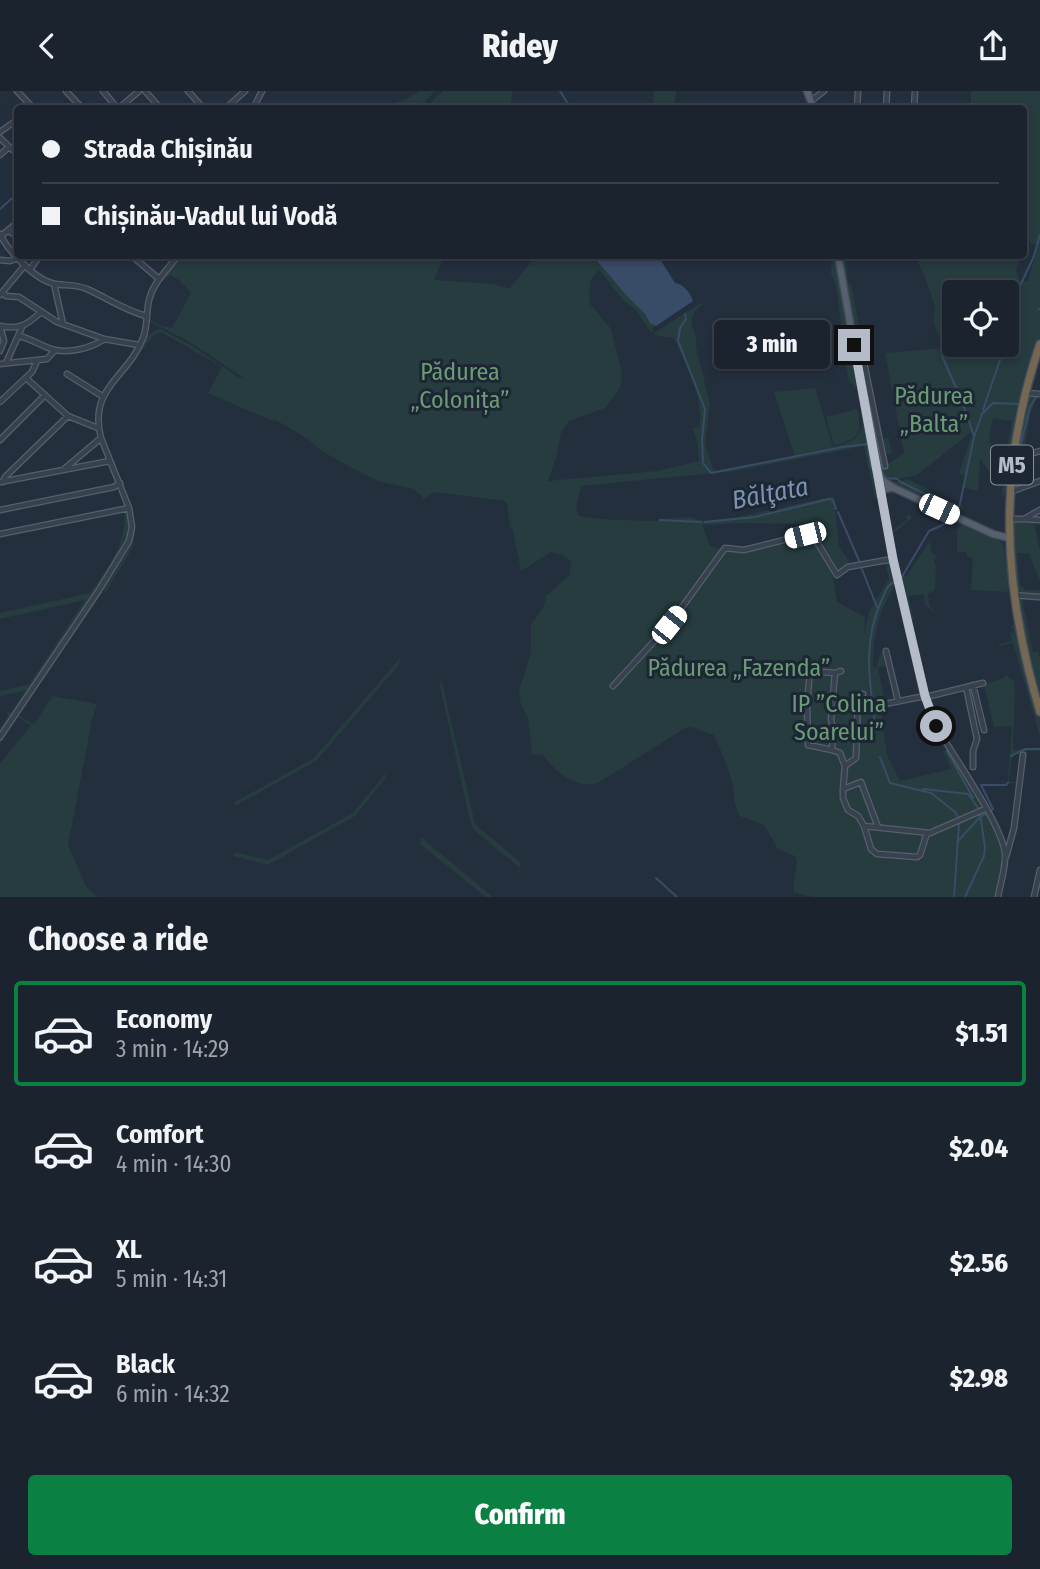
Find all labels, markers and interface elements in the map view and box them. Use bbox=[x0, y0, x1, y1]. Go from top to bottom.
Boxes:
icon: back bbox=[28, 27, 66, 65]
text: Ridey bbox=[482, 27, 558, 65]
icon: share bbox=[974, 27, 1012, 65]
text: Strada Chișinău bbox=[84, 134, 253, 165]
text: Chișinău-Vadul lui Vodă bbox=[84, 201, 337, 232]
map controls bbox=[942, 280, 1019, 357]
button: locate bbox=[942, 280, 1019, 357]
callout: 3 min bbox=[714, 321, 830, 369]
route end bbox=[838, 329, 870, 361]
text: 3 min bbox=[746, 330, 798, 358]
park label: Pădurea „Colonița” bbox=[410, 358, 510, 415]
park label: Pădurea „Balta” bbox=[894, 382, 974, 438]
road number: M5 bbox=[991, 445, 1033, 485]
water label: Bălţata bbox=[729, 471, 811, 516]
car bbox=[916, 491, 963, 527]
car bbox=[783, 520, 828, 550]
car bbox=[648, 602, 691, 648]
park label: Pădurea „Fazenda” bbox=[648, 654, 830, 682]
park label: IP ”Colina Soarelui” bbox=[792, 690, 886, 746]
route start bbox=[920, 710, 952, 742]
text: Choose a ride bbox=[28, 920, 209, 958]
icon: car bbox=[32, 1002, 95, 1065]
text: Economy bbox=[116, 1004, 212, 1035]
text: $1.51 bbox=[956, 1018, 1008, 1049]
text: 3 min · 14:29 bbox=[116, 1035, 229, 1063]
icon: car bbox=[32, 1117, 95, 1180]
text: Comfort bbox=[116, 1119, 204, 1150]
text: $2.04 bbox=[949, 1133, 1008, 1164]
text: 4 min · 14:30 bbox=[116, 1150, 231, 1178]
icon: car bbox=[32, 1232, 95, 1295]
text: XL bbox=[116, 1234, 142, 1265]
text: $2.56 bbox=[950, 1248, 1008, 1279]
text: 5 min · 14:31 bbox=[116, 1265, 227, 1293]
icon: car bbox=[32, 1347, 95, 1410]
text: Black bbox=[116, 1349, 175, 1380]
text: $2.98 bbox=[950, 1363, 1008, 1394]
text: 6 min · 14:32 bbox=[116, 1380, 230, 1408]
button: Confirm bbox=[28, 1475, 1012, 1555]

